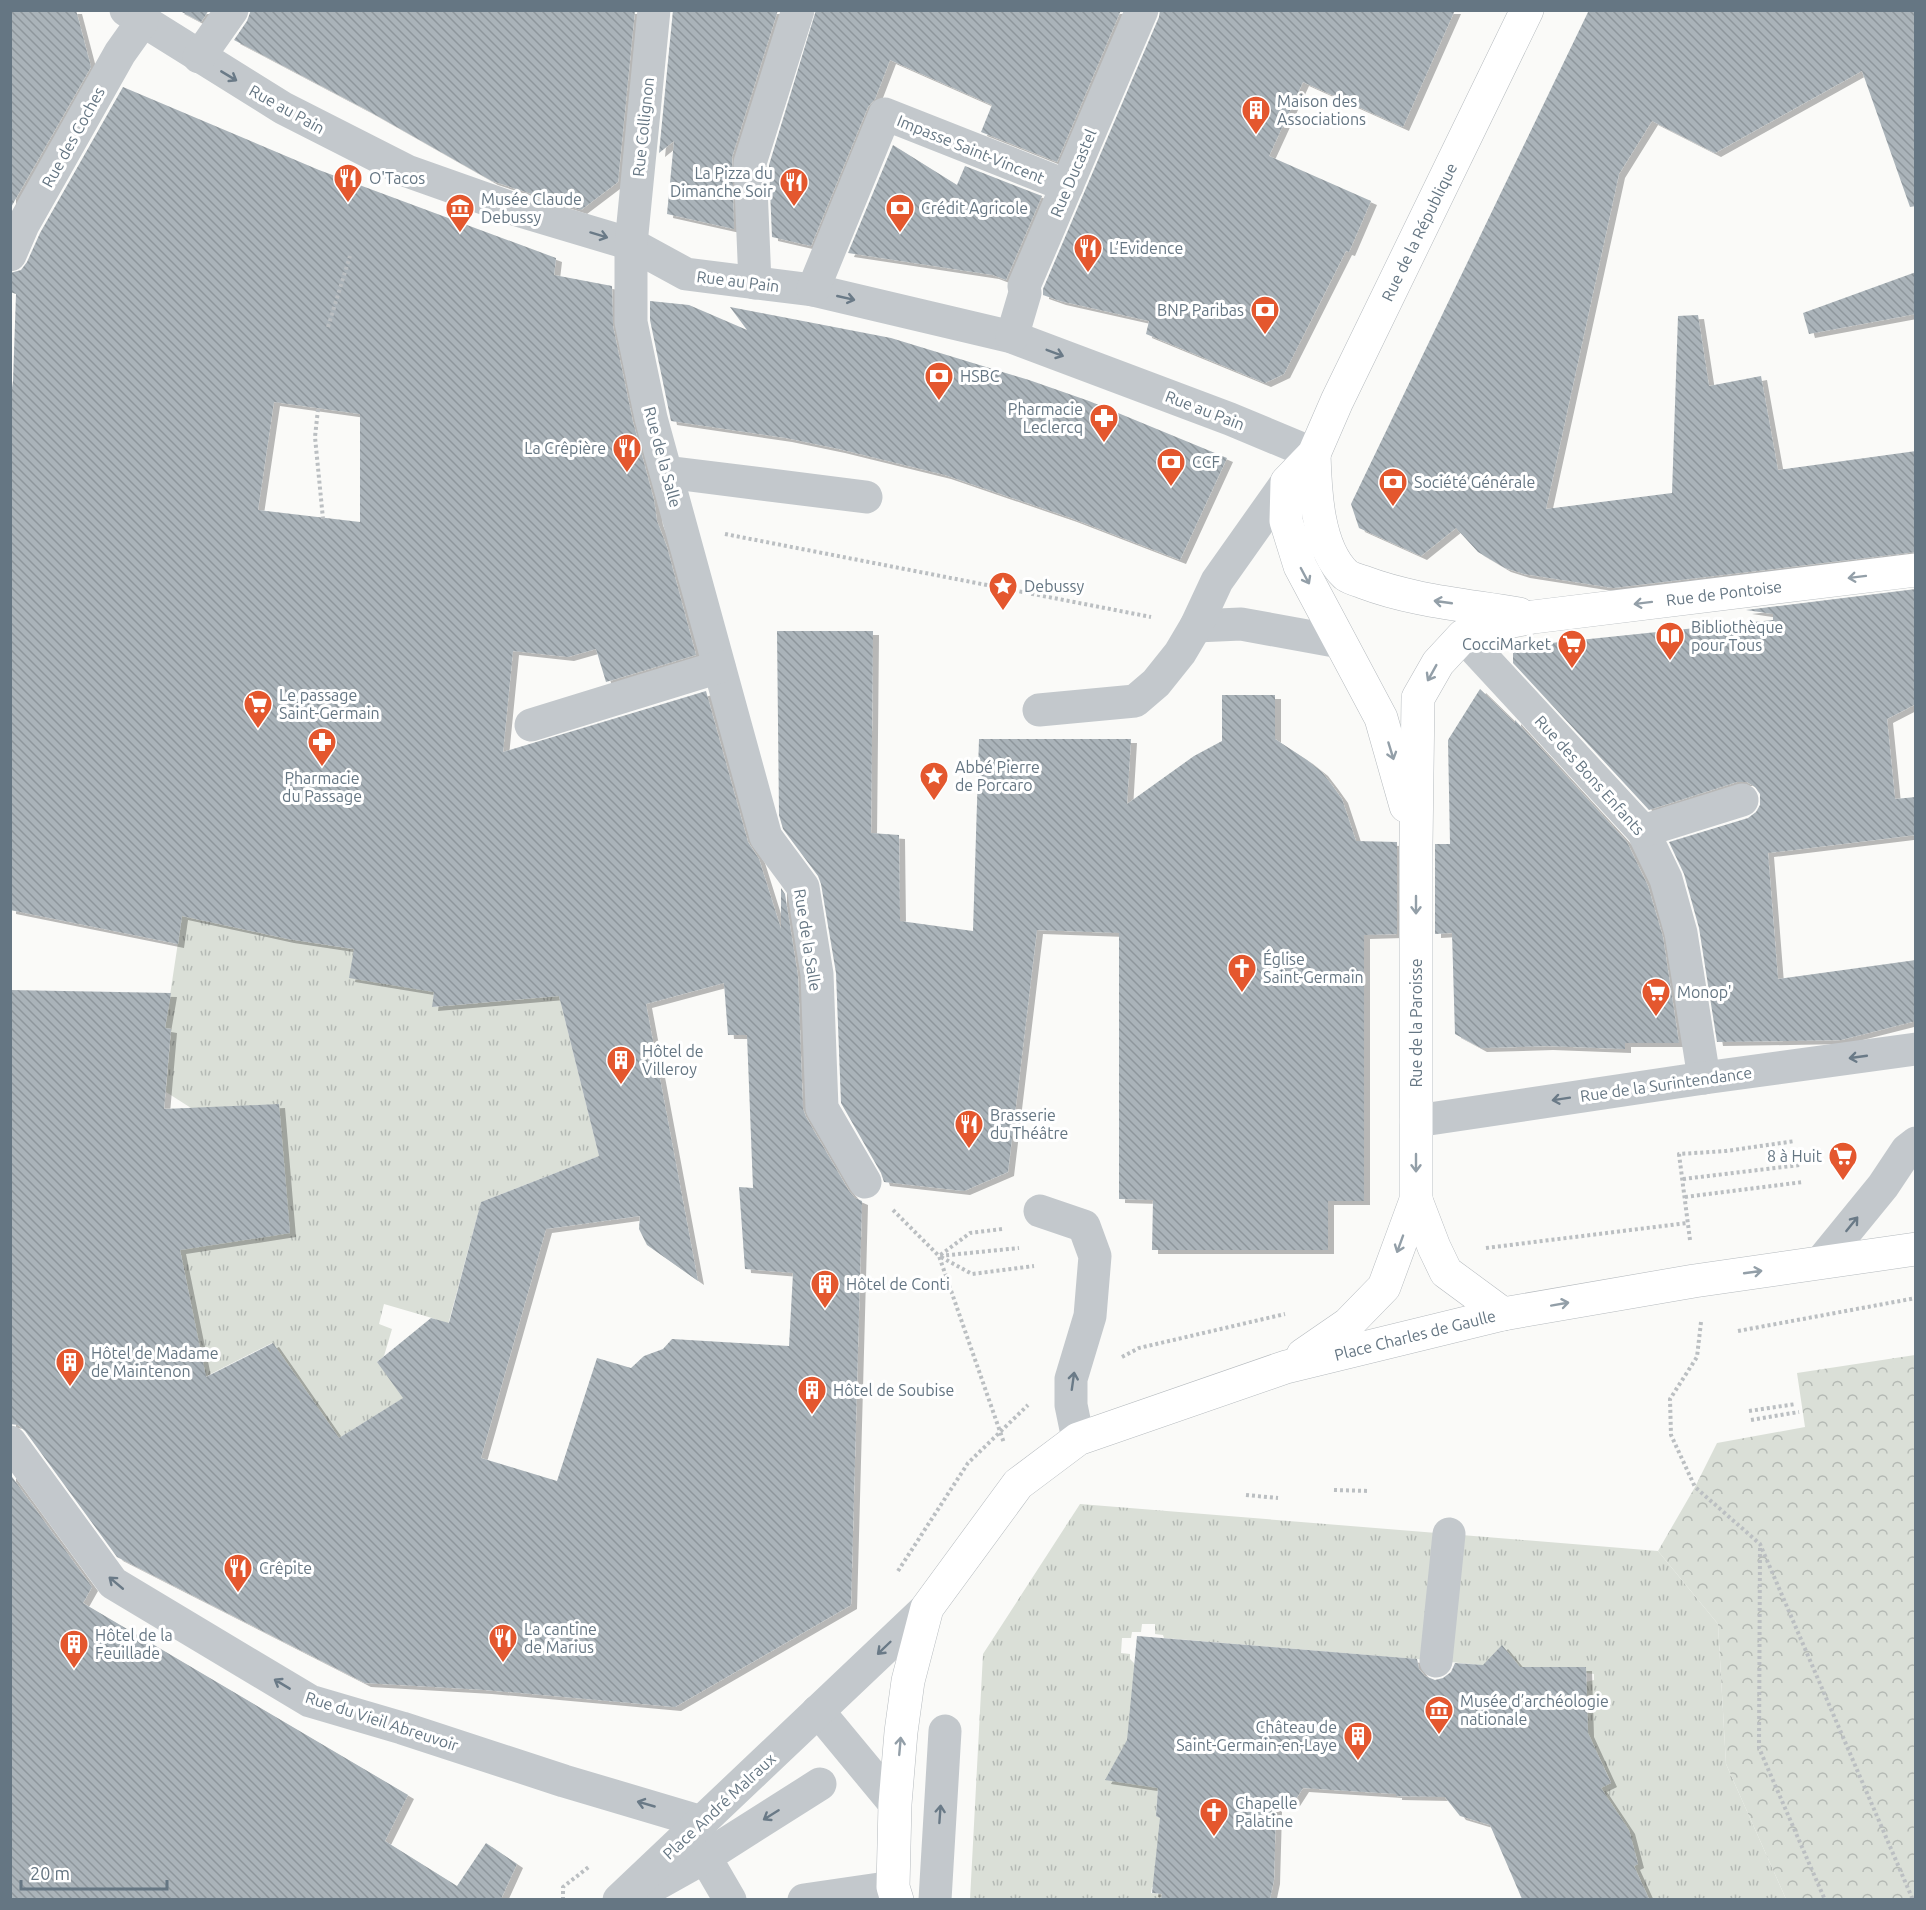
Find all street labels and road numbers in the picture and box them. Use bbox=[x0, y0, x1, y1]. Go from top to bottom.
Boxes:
street label: Rue Collignon bbox=[629, 76, 657, 178]
street label: Rue au Pain bbox=[246, 81, 328, 137]
street label: Rue des Coches bbox=[38, 84, 108, 190]
street label: Impasse Saint-Vincent bbox=[895, 111, 1048, 187]
street label: Rue Ducastel bbox=[1046, 126, 1100, 220]
street label: Rue de la République bbox=[1378, 160, 1460, 304]
street label: Rue au Pain bbox=[696, 267, 780, 295]
street label: Rue au Pain bbox=[1163, 387, 1247, 433]
street label: Rue de la Salle bbox=[641, 405, 685, 509]
street label: Rue de Pontoise bbox=[1665, 577, 1783, 609]
street label: Rue des Bons Enfants bbox=[1532, 712, 1648, 838]
street label: Rue de la Salle bbox=[791, 888, 825, 992]
street label: Rue de la Paroisse bbox=[1407, 958, 1425, 1088]
street label: Rue de la Surintendance bbox=[1579, 1063, 1753, 1105]
street label: Place Charles de Gaulle bbox=[1332, 1306, 1498, 1364]
street label: Rue du Vieil Abreuvoir bbox=[303, 1688, 461, 1754]
street label: Place André Malraux bbox=[659, 1749, 779, 1863]

